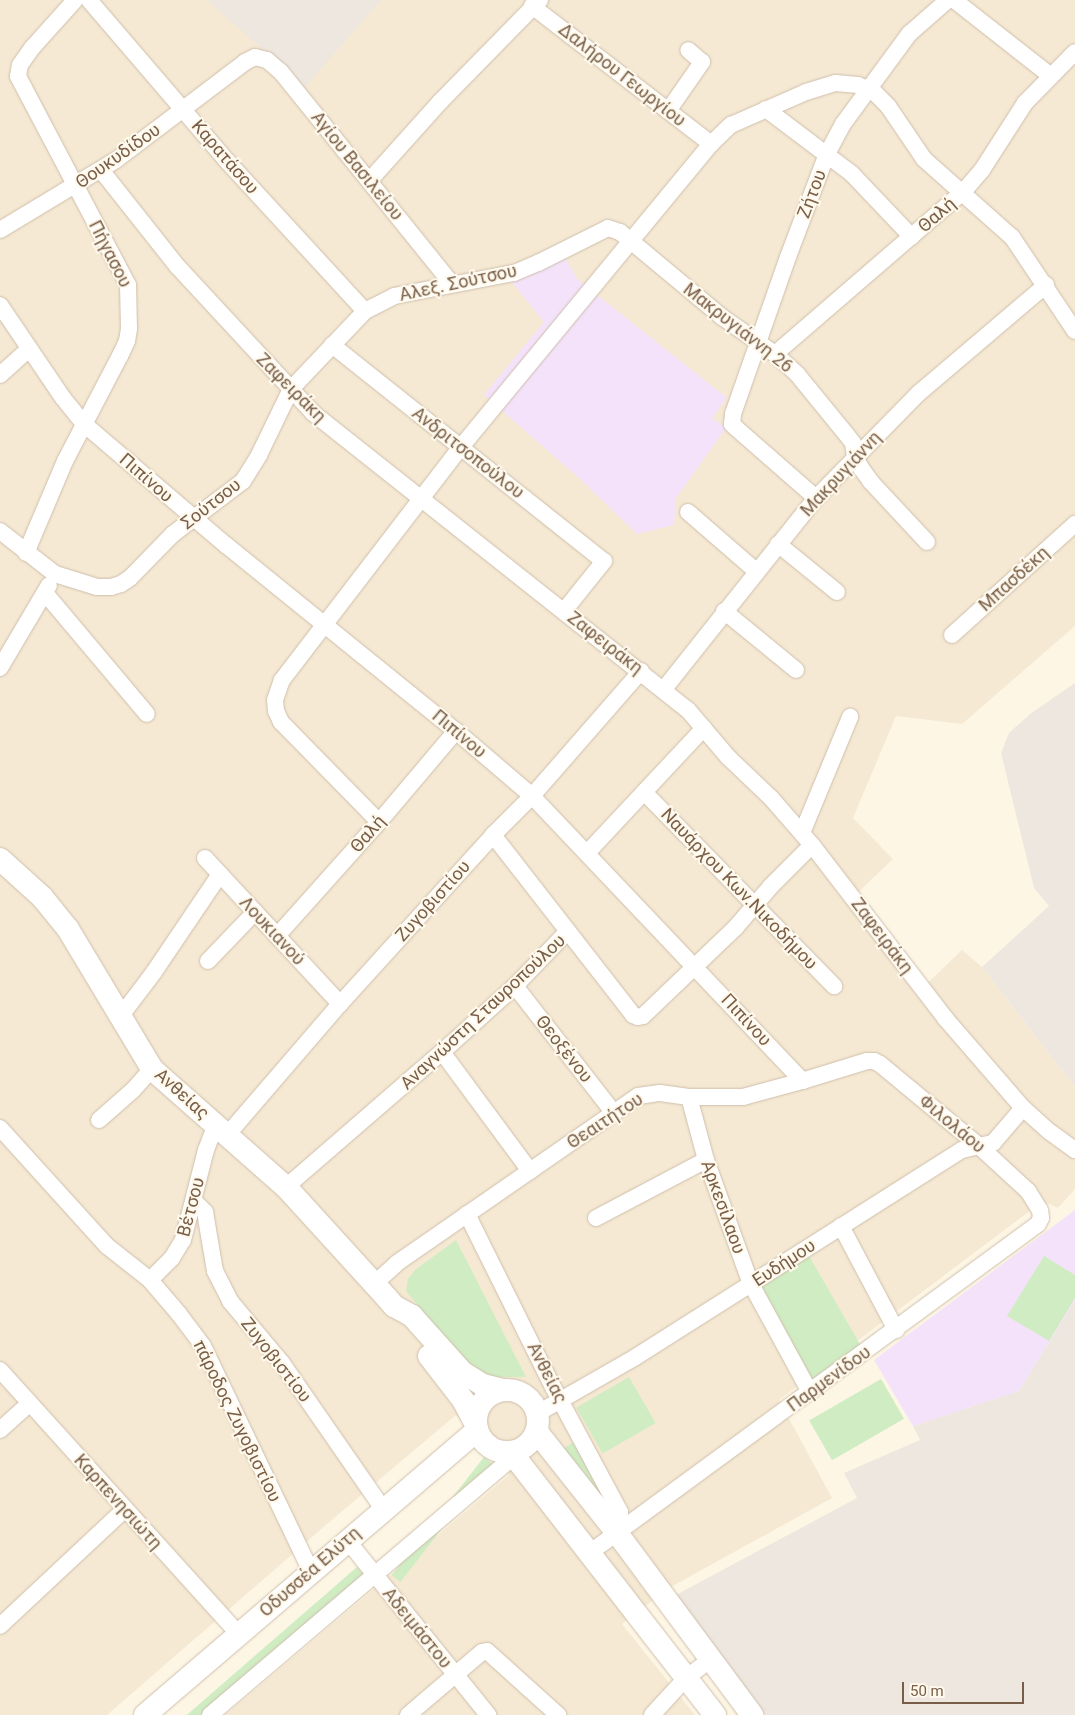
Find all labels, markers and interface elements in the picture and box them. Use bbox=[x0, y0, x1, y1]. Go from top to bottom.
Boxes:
street label: Δαλήρου Γεωργίου bbox=[554, 19, 690, 131]
street label: Αγίου Βασιλείου bbox=[306, 107, 408, 225]
street label: Καρατάσου bbox=[187, 115, 263, 199]
street label: Θουκυδίδου bbox=[71, 119, 165, 193]
street label: Ζήτου bbox=[793, 167, 831, 221]
street label: Θαλή bbox=[914, 193, 960, 237]
street label: Πήγασου bbox=[84, 217, 136, 291]
street label: Αλεξ. Σούτσου bbox=[397, 260, 519, 306]
street label: Μακρυγιάννη 26 bbox=[679, 278, 797, 378]
street label: Ζαφειράκη bbox=[252, 349, 330, 427]
street label: Ανδριτσοπούλου bbox=[408, 403, 528, 503]
street label: Μακρυγιάννη bbox=[796, 427, 886, 521]
street label: Πιπίνου bbox=[115, 449, 177, 507]
street label: Σούτσου bbox=[177, 474, 245, 534]
street label: Μπασδέκη bbox=[974, 542, 1054, 616]
street label: Ζαφειράκη bbox=[563, 607, 647, 679]
street label: Πιπίνου bbox=[428, 705, 490, 763]
street label: Ναυάρχου Κων.Νικοδήμου bbox=[656, 804, 822, 974]
street label: Θαλή bbox=[346, 811, 390, 857]
street label: Ζυγοβιστίου bbox=[391, 856, 475, 946]
street label: Λουκιανού bbox=[235, 892, 309, 970]
street label: Ζαφειράκη bbox=[846, 894, 918, 978]
street label: Αναγνώστη Σταυροπούλου bbox=[396, 930, 570, 1094]
street label: Πιπίνου bbox=[716, 989, 776, 1051]
street label: Θεοξένου bbox=[531, 1011, 597, 1087]
street label: Ανθείας bbox=[150, 1064, 214, 1124]
street label: Θεαιτήτου bbox=[563, 1088, 647, 1154]
street label: Φιλολάου bbox=[915, 1090, 989, 1158]
street label: Αρκεσίλαου bbox=[696, 1157, 750, 1257]
street label: Βέτσου bbox=[173, 1175, 209, 1239]
street label: Ευδήμου bbox=[749, 1235, 819, 1291]
street label: Ζυγοβιστίου bbox=[236, 1313, 316, 1407]
street label: πάροδος Ζυγοβιστίου bbox=[188, 1336, 286, 1506]
street label: Ανθείας bbox=[522, 1339, 572, 1407]
street label: Παρμενίδου bbox=[783, 1341, 875, 1417]
street label: Καρπενησιώτη bbox=[69, 1450, 167, 1554]
street label: Οδυσσέα Ελύτη bbox=[255, 1522, 365, 1622]
street label: Αδειμάστου bbox=[378, 1583, 456, 1673]
scale bar bbox=[905, 1672, 1028, 1704]
text: 50 m bbox=[910, 1682, 944, 1700]

